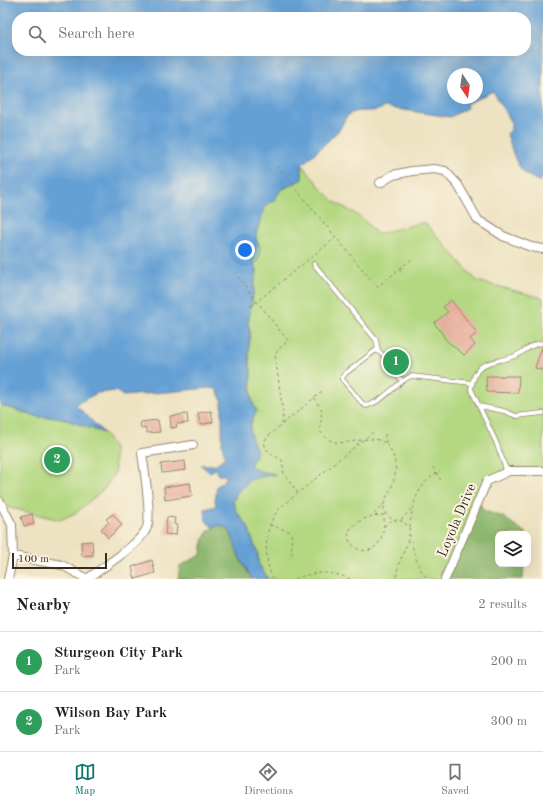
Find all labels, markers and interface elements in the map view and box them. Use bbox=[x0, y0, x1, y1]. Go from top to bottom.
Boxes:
search box bbox=[12, 12, 531, 56]
icon: search bbox=[26, 23, 48, 45]
text: Search here bbox=[58, 27, 135, 42]
north arrow bbox=[447, 68, 483, 104]
your location bbox=[235, 240, 255, 260]
pin: 1 bbox=[383, 347, 409, 377]
pin: 2 bbox=[44, 445, 70, 475]
street label: Loyola Drive bbox=[435, 482, 479, 559]
map controls bbox=[495, 531, 531, 567]
button: layers bbox=[495, 531, 531, 567]
scale bar bbox=[12, 551, 107, 570]
text: 100 m bbox=[18, 554, 49, 565]
text: Nearby bbox=[16, 597, 71, 614]
text: 2 results bbox=[478, 598, 527, 611]
text: Sturgeon City Park bbox=[54, 646, 183, 661]
text: 1 bbox=[25, 655, 33, 668]
text: 200 m bbox=[490, 655, 527, 668]
text: Park bbox=[54, 664, 81, 677]
text: Wilson Bay Park bbox=[54, 706, 167, 721]
text: 2 bbox=[25, 715, 33, 728]
text: 300 m bbox=[490, 715, 527, 728]
text: Park bbox=[54, 724, 81, 737]
tab: Map bbox=[74, 761, 96, 799]
tab: Directions bbox=[244, 761, 293, 799]
tab: Saved bbox=[441, 761, 469, 799]

